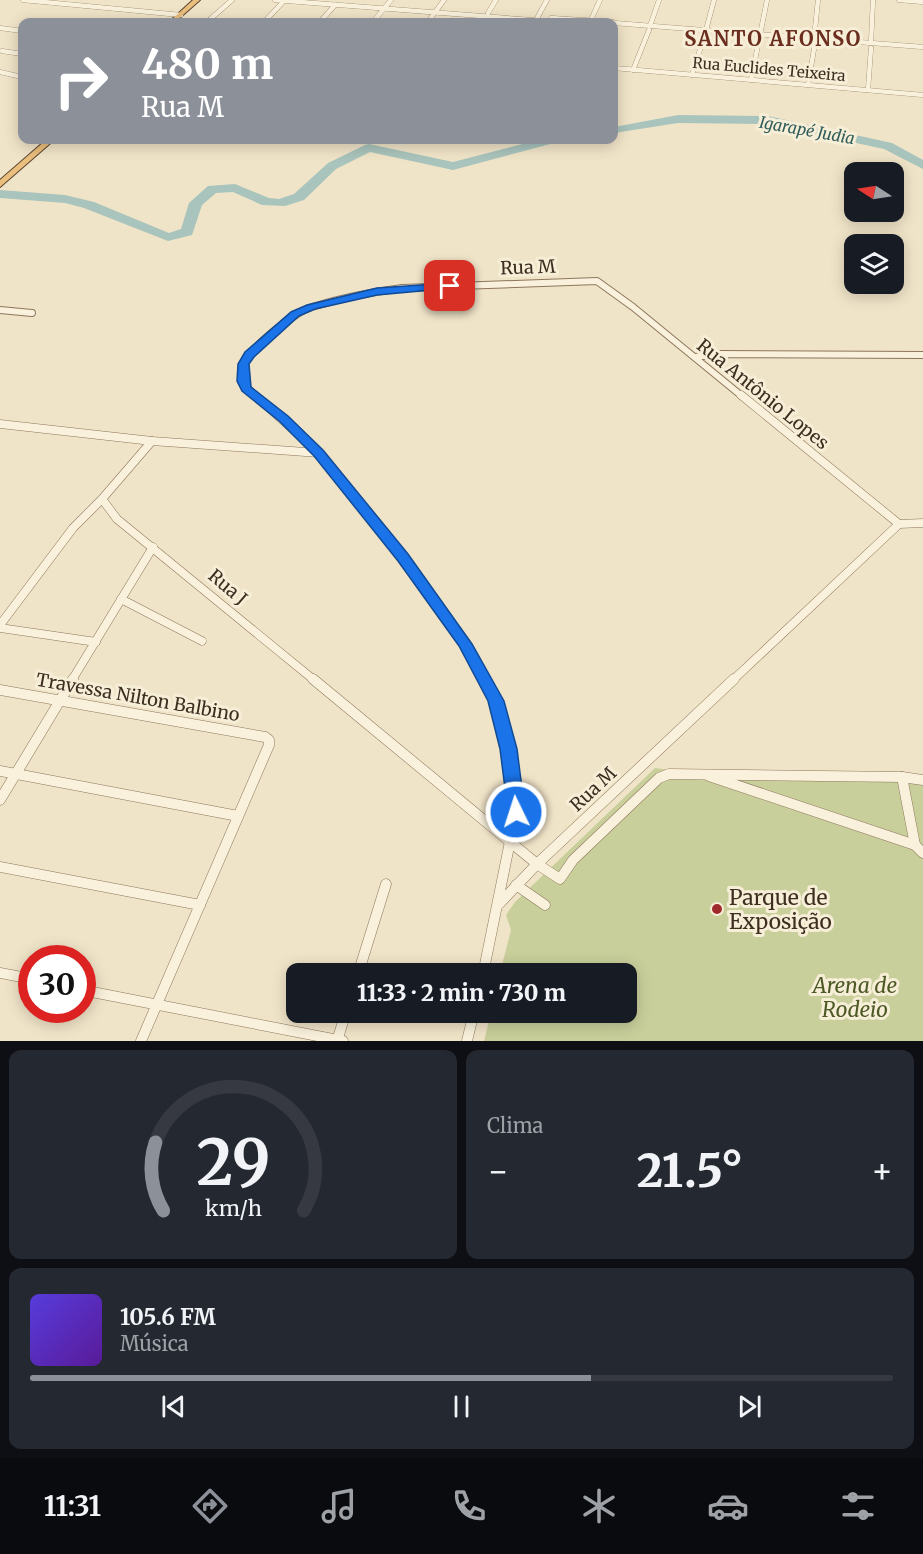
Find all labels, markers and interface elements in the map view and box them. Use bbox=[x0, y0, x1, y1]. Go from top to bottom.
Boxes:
district label: SANTO AFONSO bbox=[684, 26, 862, 51]
text: 480 m bbox=[141, 38, 273, 90]
icon: right bbox=[42, 42, 120, 120]
street label: Rua Euclides Teixeira bbox=[692, 53, 846, 85]
text: Rua M bbox=[141, 90, 224, 124]
water label: Igarapé Judia bbox=[758, 112, 856, 148]
north arrow bbox=[844, 162, 904, 222]
map controls bbox=[844, 162, 904, 294]
button: layers bbox=[844, 234, 904, 294]
street label: Rua M bbox=[500, 255, 556, 279]
pin bbox=[424, 260, 475, 311]
icon: arrive bbox=[433, 269, 466, 302]
street label: Rua Antônio Lopes bbox=[692, 334, 834, 454]
street label: Rua J bbox=[204, 564, 253, 610]
street label: Travessa Nilton Balbino bbox=[34, 668, 242, 726]
street label: Rua M bbox=[565, 762, 621, 816]
position arrow bbox=[484, 780, 548, 844]
place label: Parque de Exposição bbox=[729, 884, 832, 935]
marker: Parque de Exposição bbox=[710, 902, 724, 916]
speed limit sign: 30 bbox=[18, 945, 96, 1023]
park label: Arena de Rodeio bbox=[811, 972, 897, 1023]
text: 11:33 · 2 min · 730 m bbox=[357, 979, 566, 1007]
text: Clima bbox=[487, 1113, 543, 1138]
text: 29 bbox=[196, 1124, 270, 1202]
text: 21.5° bbox=[637, 1143, 743, 1199]
text: − bbox=[487, 1151, 509, 1192]
text: + bbox=[871, 1151, 893, 1192]
text: km/h bbox=[205, 1196, 261, 1223]
text: 105.6 FM bbox=[120, 1303, 216, 1331]
text: Música bbox=[120, 1331, 189, 1356]
icon: previous bbox=[157, 1390, 190, 1423]
icon: pause bbox=[445, 1390, 478, 1423]
icon: next bbox=[733, 1390, 766, 1423]
icon: directions bbox=[189, 1485, 231, 1527]
icon: music bbox=[318, 1485, 360, 1527]
icon: phone bbox=[448, 1485, 490, 1527]
icon: climate bbox=[578, 1485, 620, 1527]
icon: car bbox=[707, 1485, 749, 1527]
icon: filters bbox=[837, 1485, 879, 1527]
text: 11:31 bbox=[44, 1489, 101, 1523]

